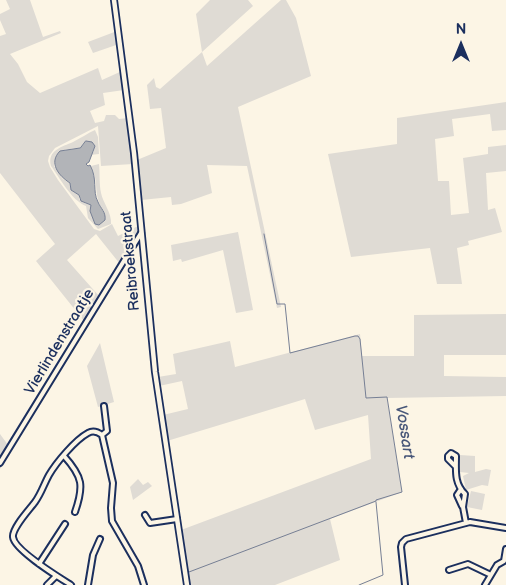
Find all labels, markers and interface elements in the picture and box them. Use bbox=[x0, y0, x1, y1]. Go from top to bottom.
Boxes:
north arrow bbox=[436, 20, 486, 70]
text: N bbox=[456, 21, 466, 38]
street label: Reibroekstraat bbox=[118, 210, 144, 312]
street label: Vierlindenstraatje bbox=[21, 286, 99, 398]
water label: Vossart bbox=[390, 404, 418, 460]

